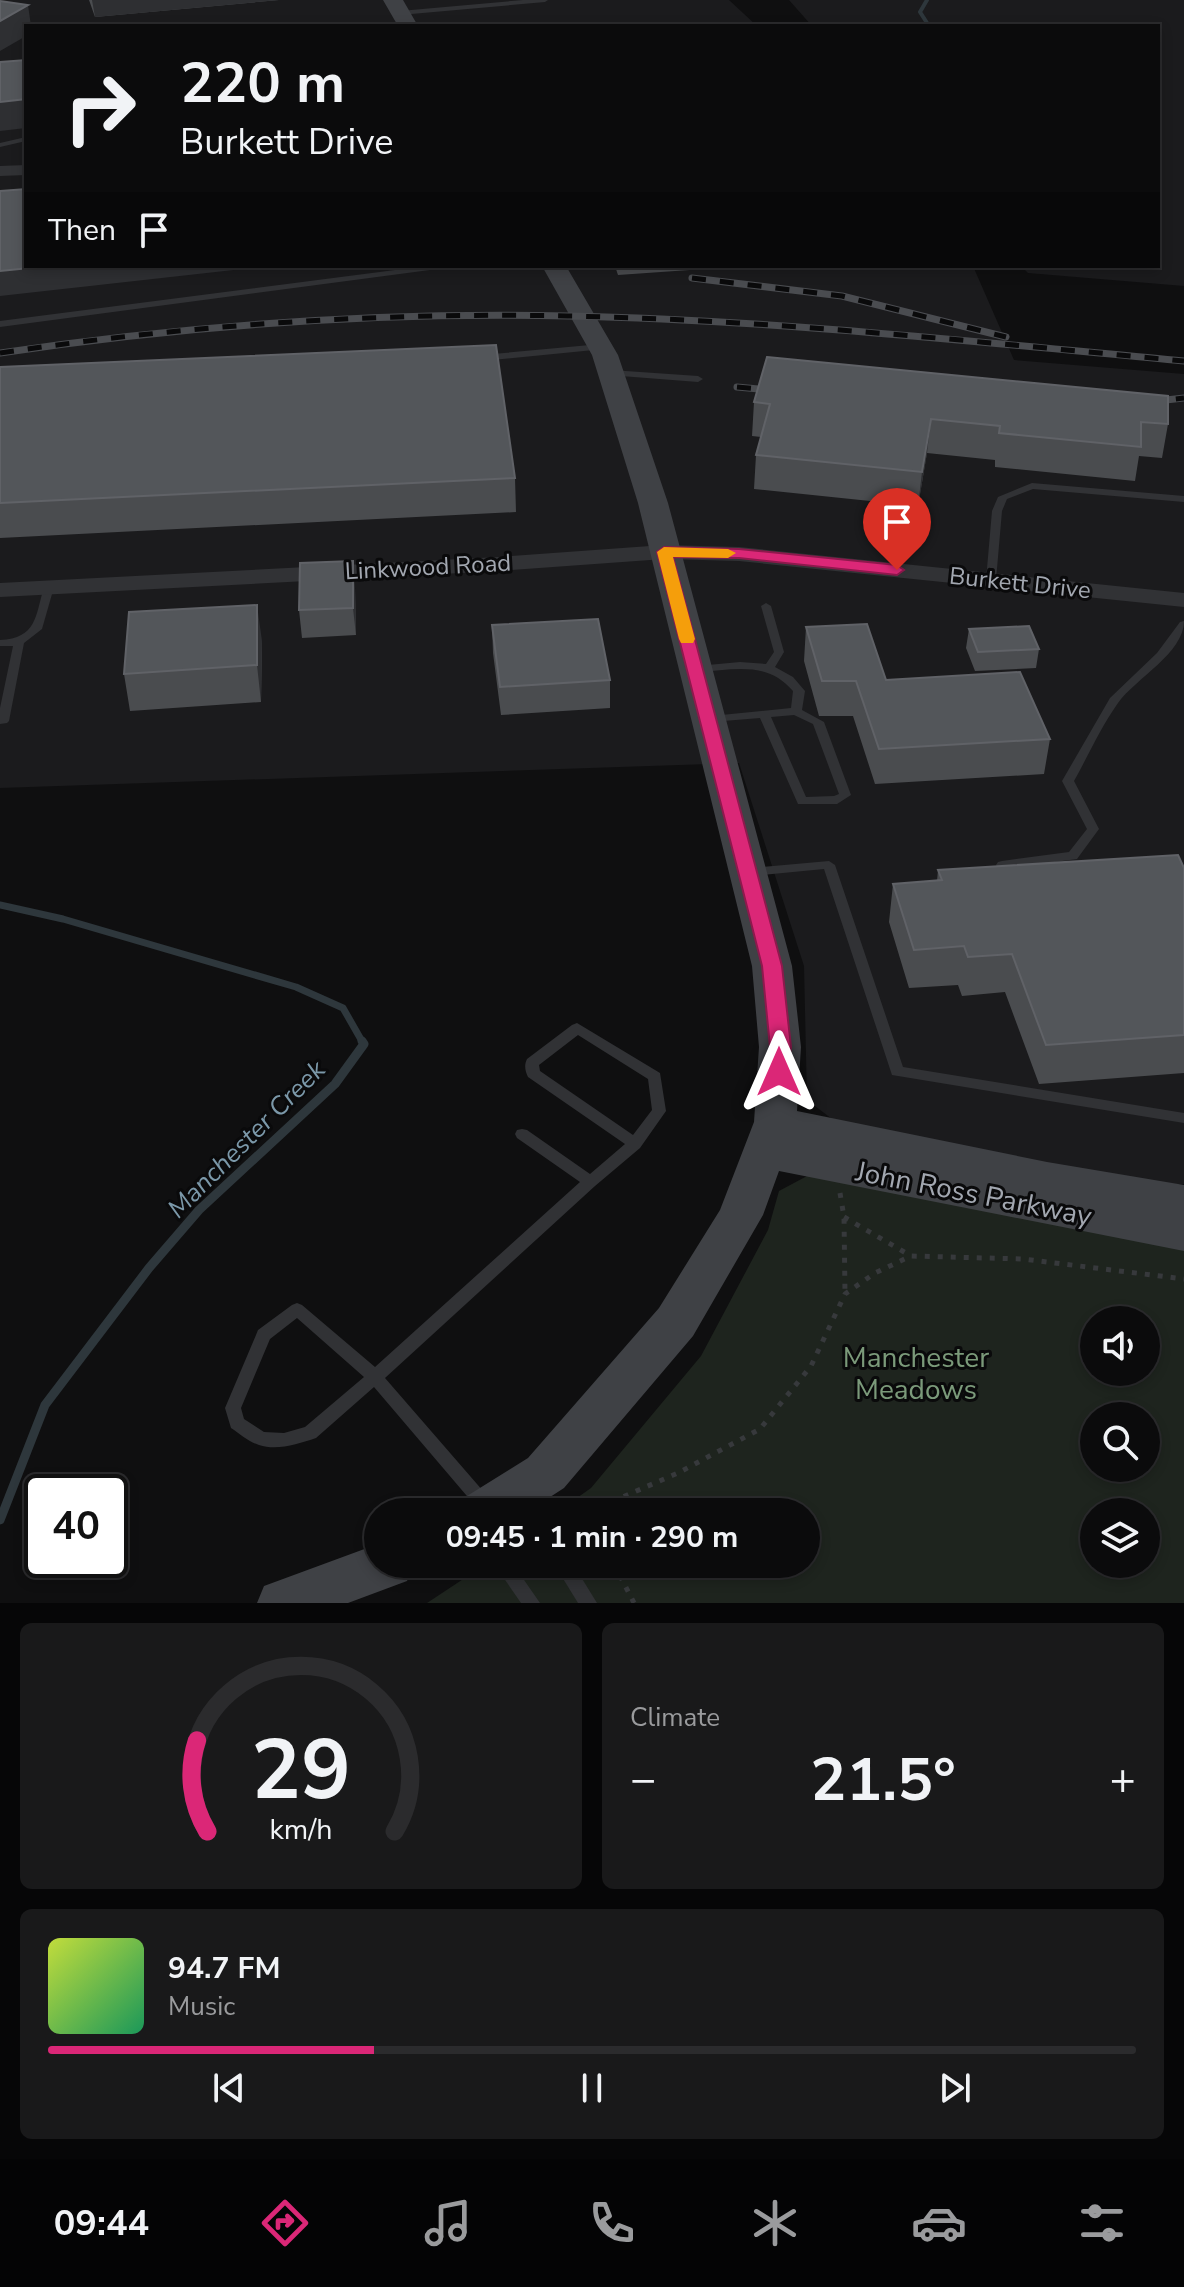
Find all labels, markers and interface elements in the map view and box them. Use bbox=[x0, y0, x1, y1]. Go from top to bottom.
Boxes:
text: 220 m bbox=[180, 45, 345, 122]
icon: right bbox=[48, 56, 152, 160]
text: Burkett Drive bbox=[180, 118, 393, 167]
icon: arrive bbox=[132, 208, 176, 252]
text: Then bbox=[48, 210, 116, 251]
pin bbox=[863, 488, 931, 570]
icon: arrive bbox=[875, 500, 919, 544]
street label: Linkwood Road bbox=[344, 547, 512, 587]
street label: Burkett Drive bbox=[948, 560, 1092, 606]
position arrow bbox=[737, 1030, 821, 1114]
water label: Manchester Creek bbox=[160, 1052, 334, 1226]
street label: John Ross Parkway bbox=[852, 1152, 1096, 1236]
map controls bbox=[1080, 1306, 1160, 1578]
button: sound bbox=[1080, 1306, 1160, 1386]
park label: Manchester Meadows bbox=[843, 1339, 989, 1409]
button: search bbox=[1080, 1402, 1160, 1482]
speed limit sign: 40 bbox=[24, 1474, 128, 1578]
button: layers bbox=[1080, 1498, 1160, 1578]
text: 09:45 · 1 min · 290 m bbox=[446, 1517, 738, 1558]
text: Climate bbox=[630, 1700, 720, 1735]
text: 29 bbox=[251, 1714, 351, 1827]
text: 21.5° bbox=[810, 1739, 956, 1821]
text: − bbox=[630, 1750, 656, 1810]
text: + bbox=[1110, 1750, 1136, 1810]
text: km/h bbox=[270, 1810, 332, 1849]
text: 94.7 FM bbox=[168, 1948, 280, 1989]
text: Music bbox=[168, 1989, 235, 2024]
icon: previous bbox=[207, 2066, 251, 2110]
icon: pause bbox=[570, 2066, 614, 2110]
icon: next bbox=[933, 2066, 977, 2110]
icon: directions bbox=[257, 2195, 313, 2251]
icon: music bbox=[420, 2195, 476, 2251]
icon: phone bbox=[584, 2195, 640, 2251]
icon: climate bbox=[747, 2195, 803, 2251]
icon: car bbox=[911, 2195, 967, 2251]
icon: filters bbox=[1074, 2195, 1130, 2251]
text: 09:44 bbox=[54, 2199, 149, 2248]

